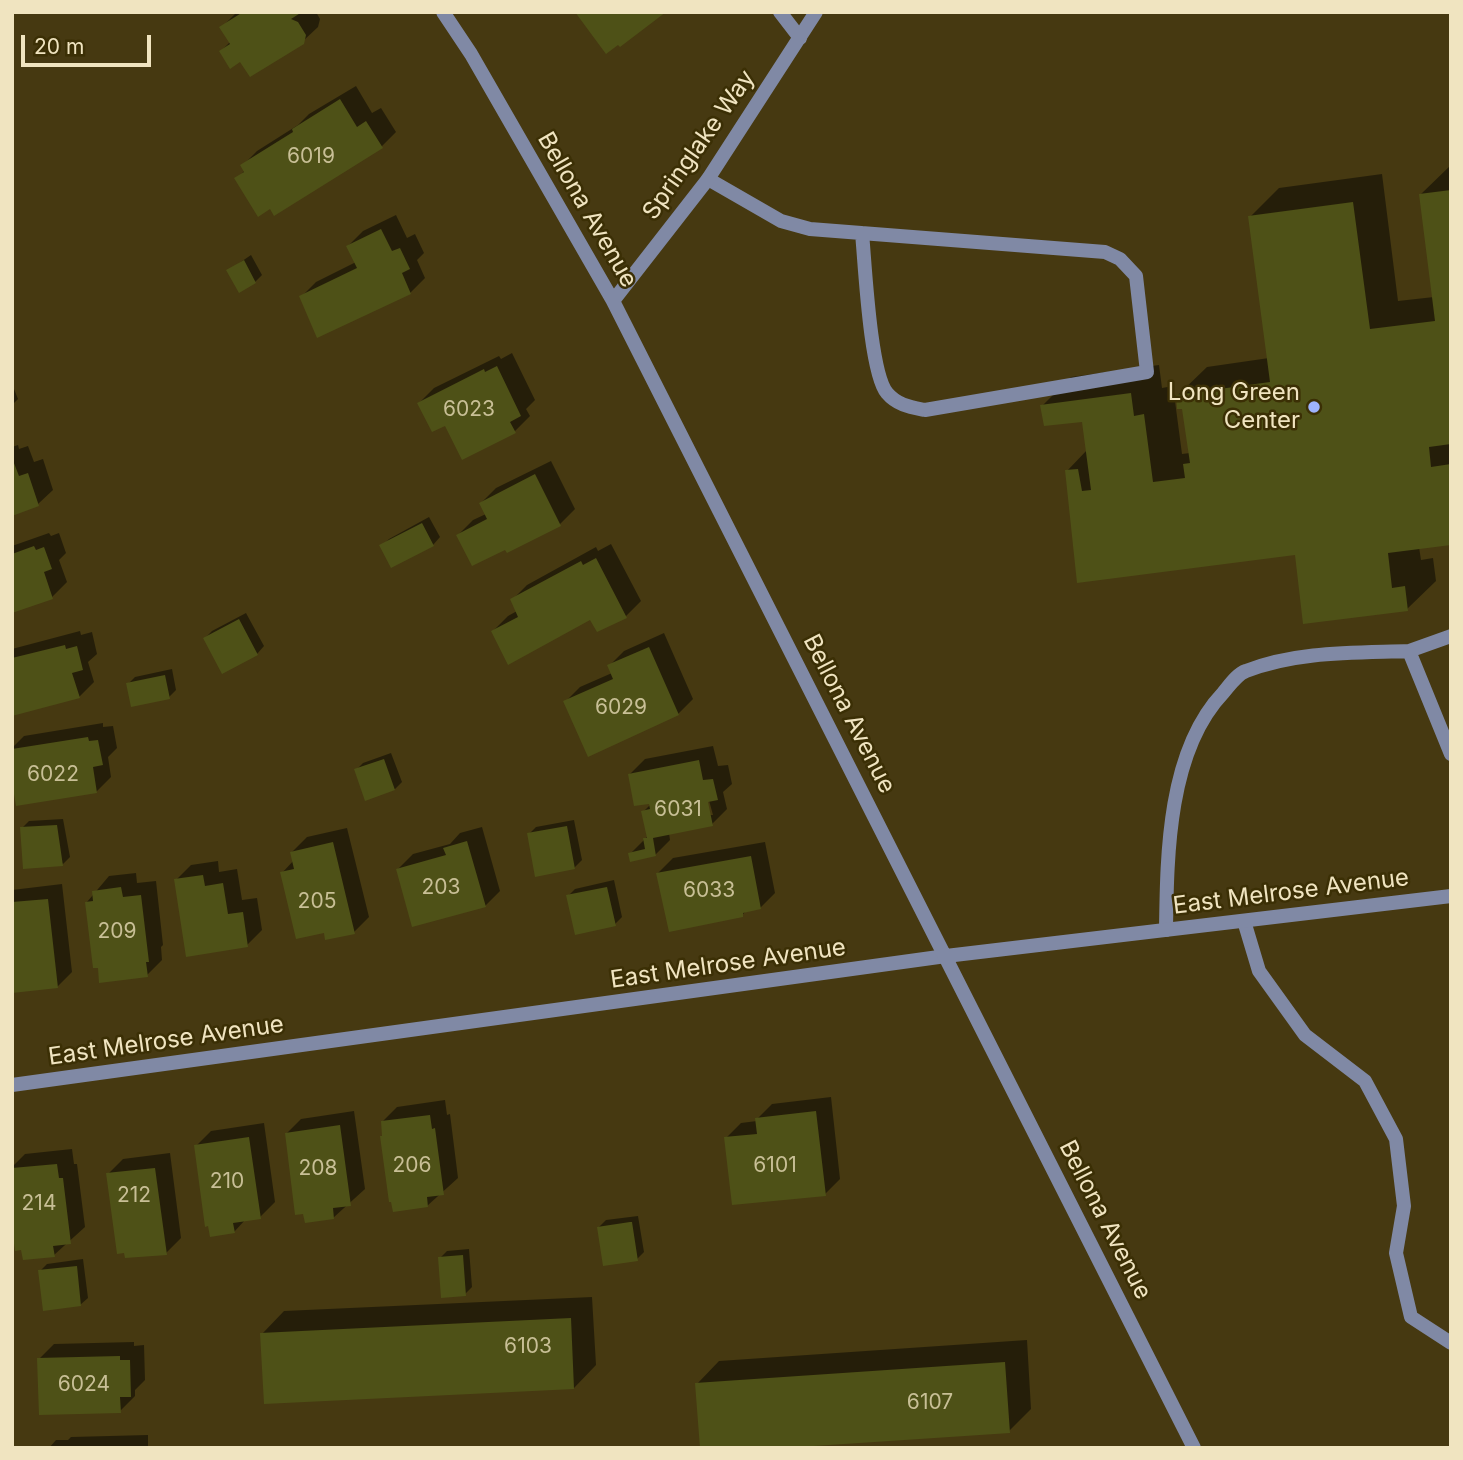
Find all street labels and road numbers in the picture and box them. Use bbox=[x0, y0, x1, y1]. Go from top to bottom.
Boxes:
street label: Springlake Way bbox=[637, 65, 761, 225]
street label: Bellona Avenue bbox=[531, 127, 643, 293]
street label: Bellona Avenue bbox=[797, 630, 901, 798]
street label: East Melrose Avenue bbox=[1171, 863, 1411, 921]
street label: East Melrose Avenue bbox=[608, 933, 848, 995]
street label: East Melrose Avenue bbox=[46, 1010, 286, 1072]
street label: Bellona Avenue bbox=[1053, 1136, 1157, 1304]

